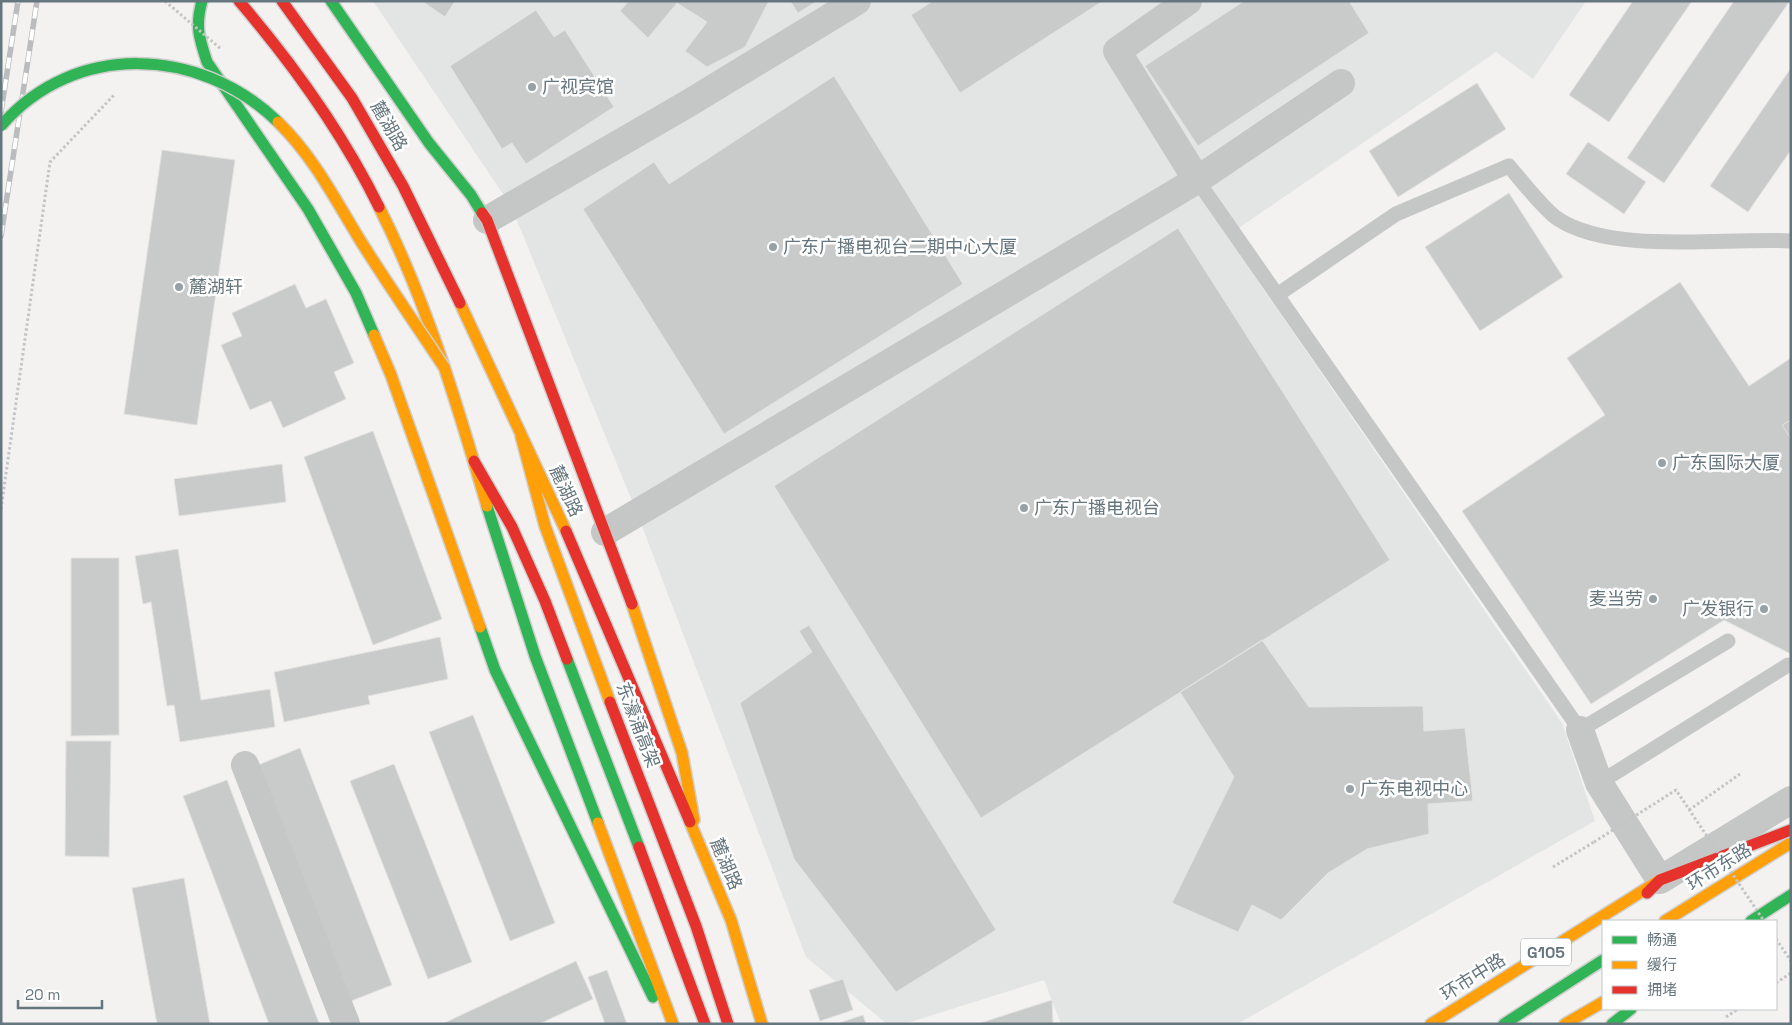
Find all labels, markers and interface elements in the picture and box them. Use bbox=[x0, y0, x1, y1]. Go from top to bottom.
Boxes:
place label: 广视宾馆 bbox=[542, 75, 614, 98]
marker: 广视宾馆 bbox=[526, 81, 538, 93]
street label: 麓湖路 bbox=[366, 97, 413, 155]
place label: 广东广播电视台二期中心大厦 bbox=[783, 235, 1017, 258]
marker: 广东广播电视台二期中心大厦 bbox=[767, 241, 779, 253]
place label: 麓湖轩 bbox=[189, 275, 243, 298]
marker: 麓湖轩 bbox=[173, 281, 185, 293]
place label: 广东国际大厦 bbox=[1672, 451, 1780, 474]
marker: 广东国际大厦 bbox=[1656, 457, 1668, 469]
street label: 麓湖路 bbox=[545, 461, 588, 520]
place label: 广东广播电视台 bbox=[1034, 496, 1160, 519]
marker: 广东广播电视台 bbox=[1018, 502, 1030, 514]
place label: 麦当劳 bbox=[1589, 587, 1643, 610]
marker: 麦当劳 bbox=[1647, 593, 1659, 605]
place label: 广发银行 bbox=[1682, 597, 1754, 620]
marker: 广发银行 bbox=[1758, 603, 1770, 615]
street label: 东濠涌高架 bbox=[612, 679, 665, 771]
place label: 广东电视中心 bbox=[1360, 777, 1468, 800]
marker: 广东电视中心 bbox=[1344, 783, 1356, 795]
street label: 麓湖路 bbox=[705, 834, 748, 893]
street label: 环市东路 bbox=[1682, 838, 1755, 895]
legend bbox=[1602, 920, 1777, 1010]
text: 畅通 bbox=[1647, 930, 1677, 949]
road number: G105 bbox=[1521, 939, 1571, 966]
street label: 环市中路 bbox=[1436, 948, 1509, 1005]
text: 缓行 bbox=[1647, 955, 1677, 974]
scale bar bbox=[18, 978, 101, 1010]
text: 拥堵 bbox=[1647, 980, 1677, 999]
text: 20 m bbox=[25, 985, 60, 1004]

